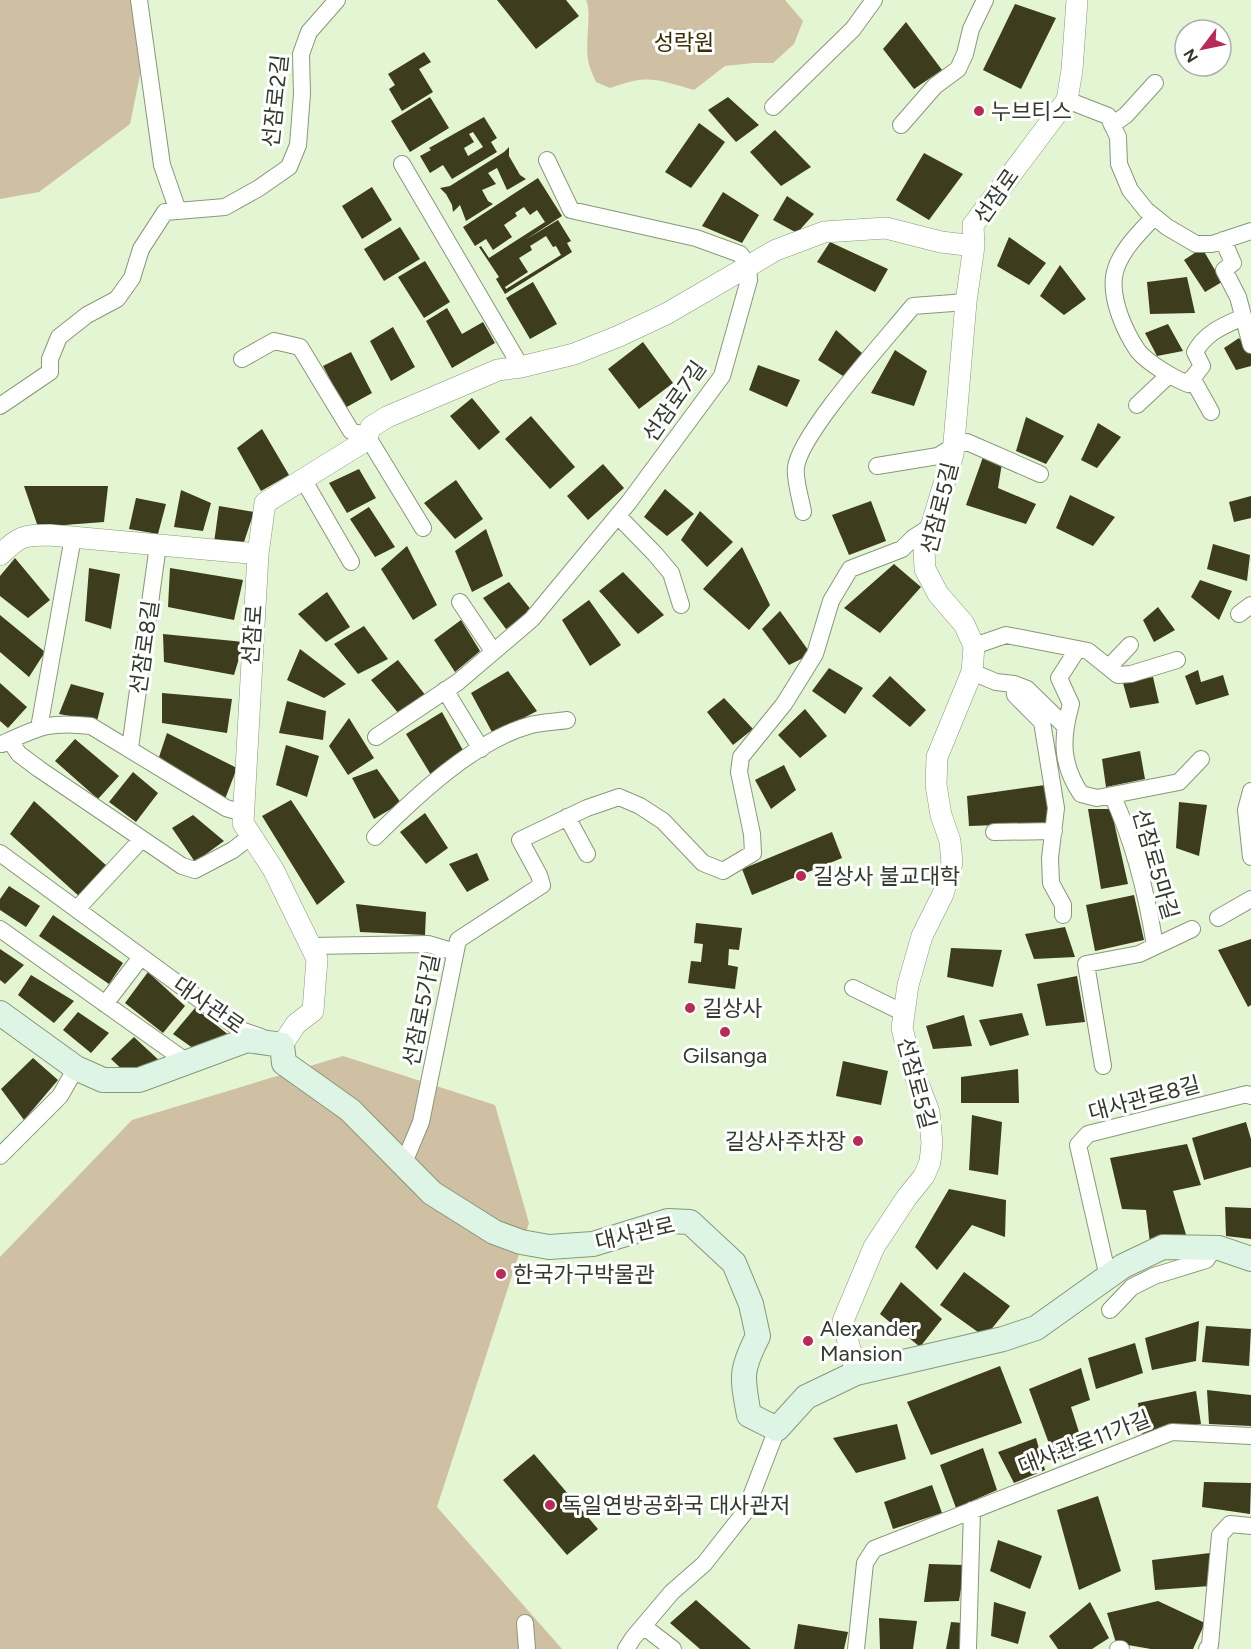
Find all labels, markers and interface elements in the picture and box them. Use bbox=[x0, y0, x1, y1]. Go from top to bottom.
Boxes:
north arrow bbox=[1173, 18, 1233, 78]
park label: 성락원 bbox=[654, 29, 714, 56]
text: N bbox=[1179, 45, 1202, 66]
street label: 선잠로2길 bbox=[257, 53, 294, 149]
place label: 누브티스 bbox=[991, 98, 1072, 125]
marker: 누브티스 bbox=[972, 104, 986, 118]
street label: 선잠로 bbox=[968, 164, 1025, 229]
street label: 선잠로7길 bbox=[637, 356, 712, 447]
street label: 선잠로5길 bbox=[915, 459, 964, 557]
street label: 선잠로8길 bbox=[125, 598, 164, 696]
street label: 선잠로 bbox=[237, 604, 268, 666]
street label: 선잠로5마길 bbox=[1127, 806, 1184, 923]
place label: 길상사 불교대학 bbox=[813, 863, 960, 890]
marker: 길상사 불교대학 bbox=[794, 869, 808, 883]
street label: 선잠로5가길 bbox=[397, 952, 446, 1069]
street label: 대사관로 bbox=[168, 971, 250, 1040]
place label: 길상사 bbox=[702, 995, 763, 1022]
marker: 길상사 bbox=[683, 1001, 697, 1015]
marker: Gilsanga bbox=[718, 1025, 732, 1039]
street label: 선잠로5길 bbox=[891, 1034, 942, 1132]
place label: Gilsanga bbox=[683, 1042, 767, 1069]
street label: 대사관로8길 bbox=[1085, 1071, 1203, 1126]
place label: 길상사주차장 bbox=[725, 1128, 846, 1155]
marker: 길상사주차장 bbox=[851, 1134, 865, 1148]
street label: 대사관로 bbox=[593, 1211, 678, 1256]
place label: 한국가구박물관 bbox=[513, 1261, 655, 1288]
marker: 한국가구박물관 bbox=[494, 1267, 508, 1281]
place label: Alexander Mansion bbox=[820, 1315, 918, 1367]
marker: Alexander Mansion bbox=[801, 1334, 815, 1348]
street label: 대사관로11가길 bbox=[1014, 1405, 1154, 1480]
place label: 독일연방공화국 대사관저 bbox=[562, 1492, 790, 1519]
marker: 독일연방공화국 대사관저 bbox=[543, 1498, 557, 1512]

